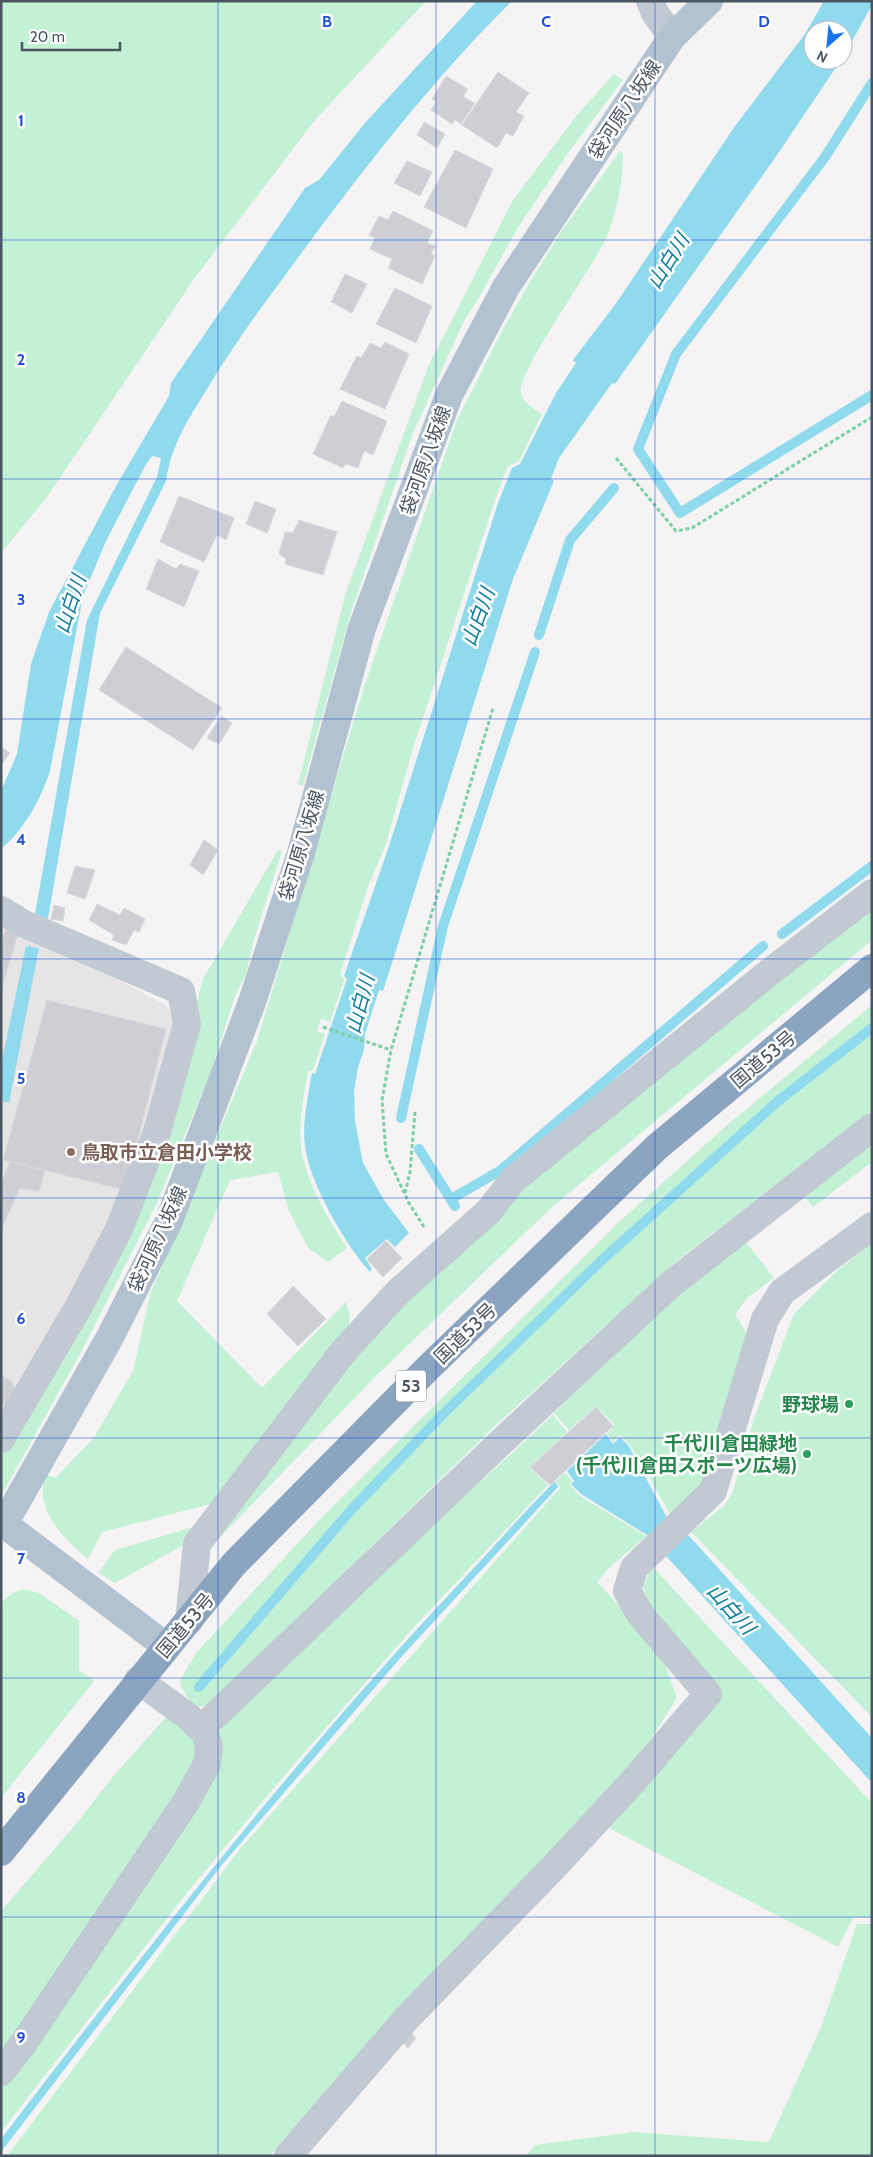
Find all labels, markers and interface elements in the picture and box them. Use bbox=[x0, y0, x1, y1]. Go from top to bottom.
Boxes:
text: B bbox=[322, 12, 332, 31]
text: C bbox=[541, 12, 551, 31]
text: D bbox=[758, 12, 770, 31]
scale bar bbox=[22, 20, 120, 52]
north arrow bbox=[803, 20, 853, 70]
text: 20 m bbox=[30, 28, 65, 46]
text: N bbox=[814, 46, 831, 67]
street label: 袋河原八坂線 bbox=[583, 56, 666, 163]
text: 1 bbox=[18, 111, 24, 130]
water label: 山白川 bbox=[642, 228, 695, 293]
text: 2 bbox=[17, 350, 25, 369]
street label: 袋河原八坂線 bbox=[395, 403, 456, 518]
water label: 山白川 bbox=[49, 570, 91, 636]
water label: 山白川 bbox=[456, 583, 500, 649]
text: 3 bbox=[17, 590, 25, 609]
street label: 袋河原八坂線 bbox=[274, 787, 329, 903]
text: 4 bbox=[16, 830, 26, 849]
water label: 山白川 bbox=[341, 970, 380, 1036]
street label: 国道53号 bbox=[726, 1026, 800, 1093]
text: 5 bbox=[17, 1069, 25, 1088]
place label: 鳥取市立倉田小学校 bbox=[81, 1141, 252, 1164]
marker: 鳥取市立倉田小学校 bbox=[65, 1146, 77, 1158]
street label: 袋河原八坂線 bbox=[123, 1183, 192, 1296]
street label: 国道53号 bbox=[429, 1298, 501, 1369]
text: 6 bbox=[17, 1309, 26, 1328]
road number: 53 bbox=[396, 1370, 426, 1402]
place label: 野球場 bbox=[782, 1393, 839, 1416]
marker: 野球場 bbox=[843, 1398, 855, 1410]
place label: 千代川倉田緑地 (千代川倉田スポーツ広場) bbox=[576, 1432, 797, 1477]
marker: 千代川倉田緑地 (千代川倉田スポーツ広場) bbox=[801, 1448, 813, 1460]
text: 7 bbox=[17, 1549, 26, 1568]
water label: 山白川 bbox=[702, 1579, 761, 1641]
street label: 国道53号 bbox=[152, 1588, 219, 1662]
text: 8 bbox=[16, 1788, 26, 1807]
text: 9 bbox=[17, 2028, 26, 2047]

